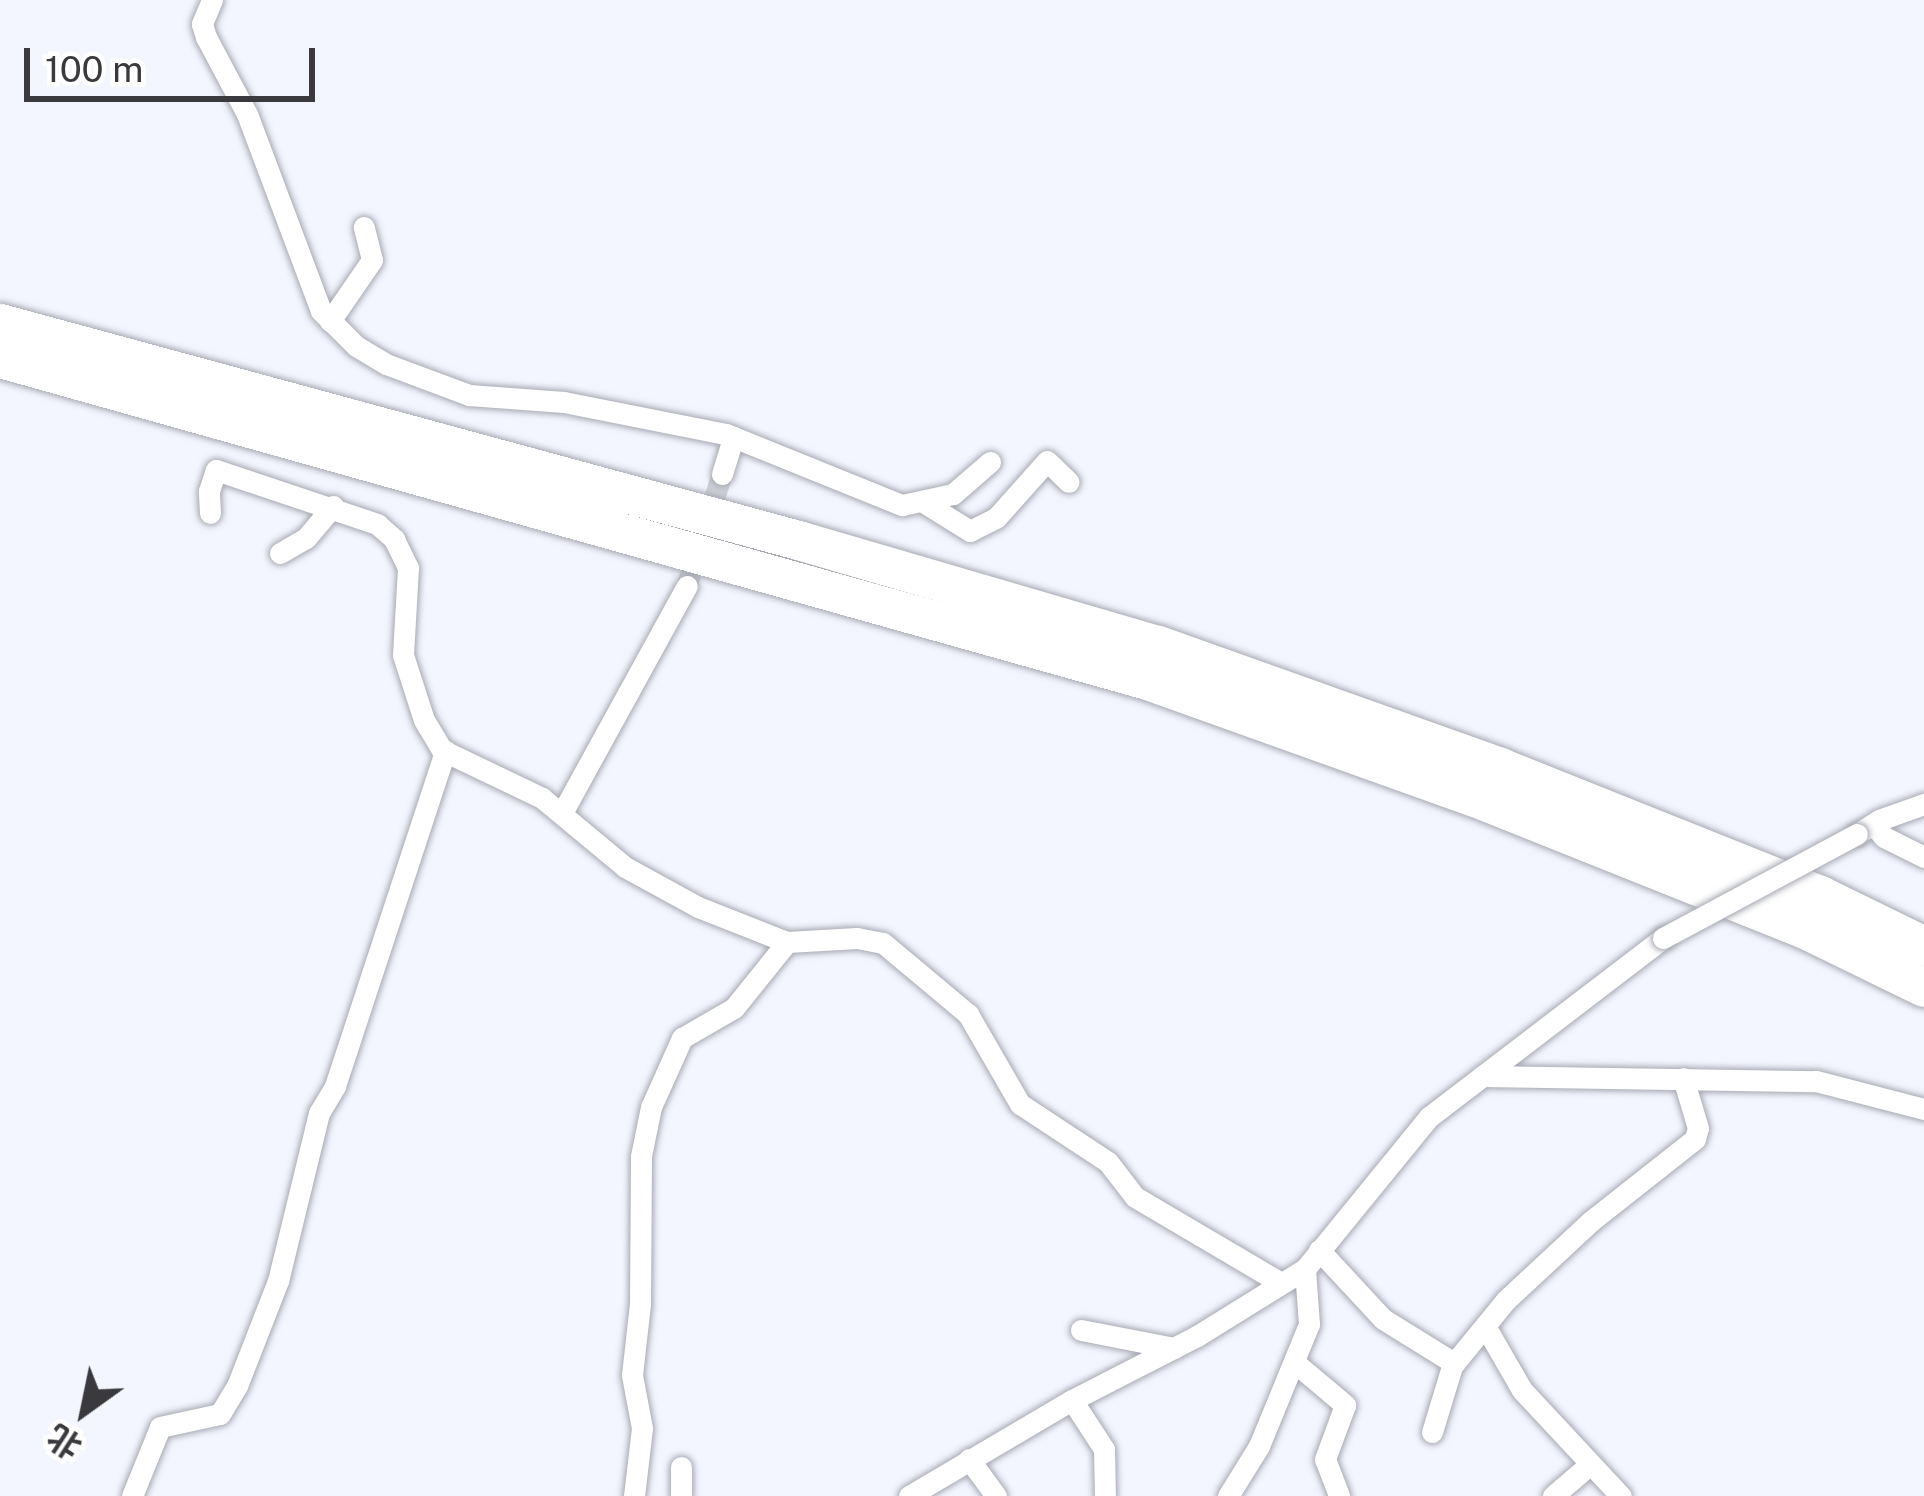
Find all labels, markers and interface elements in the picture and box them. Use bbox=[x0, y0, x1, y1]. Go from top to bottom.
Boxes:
scale bar bbox=[30, 24, 321, 98]
text: 100 m bbox=[45, 48, 143, 90]
north arrow bbox=[24, 1352, 144, 1472]
text: 北 bbox=[40, 1417, 89, 1467]

